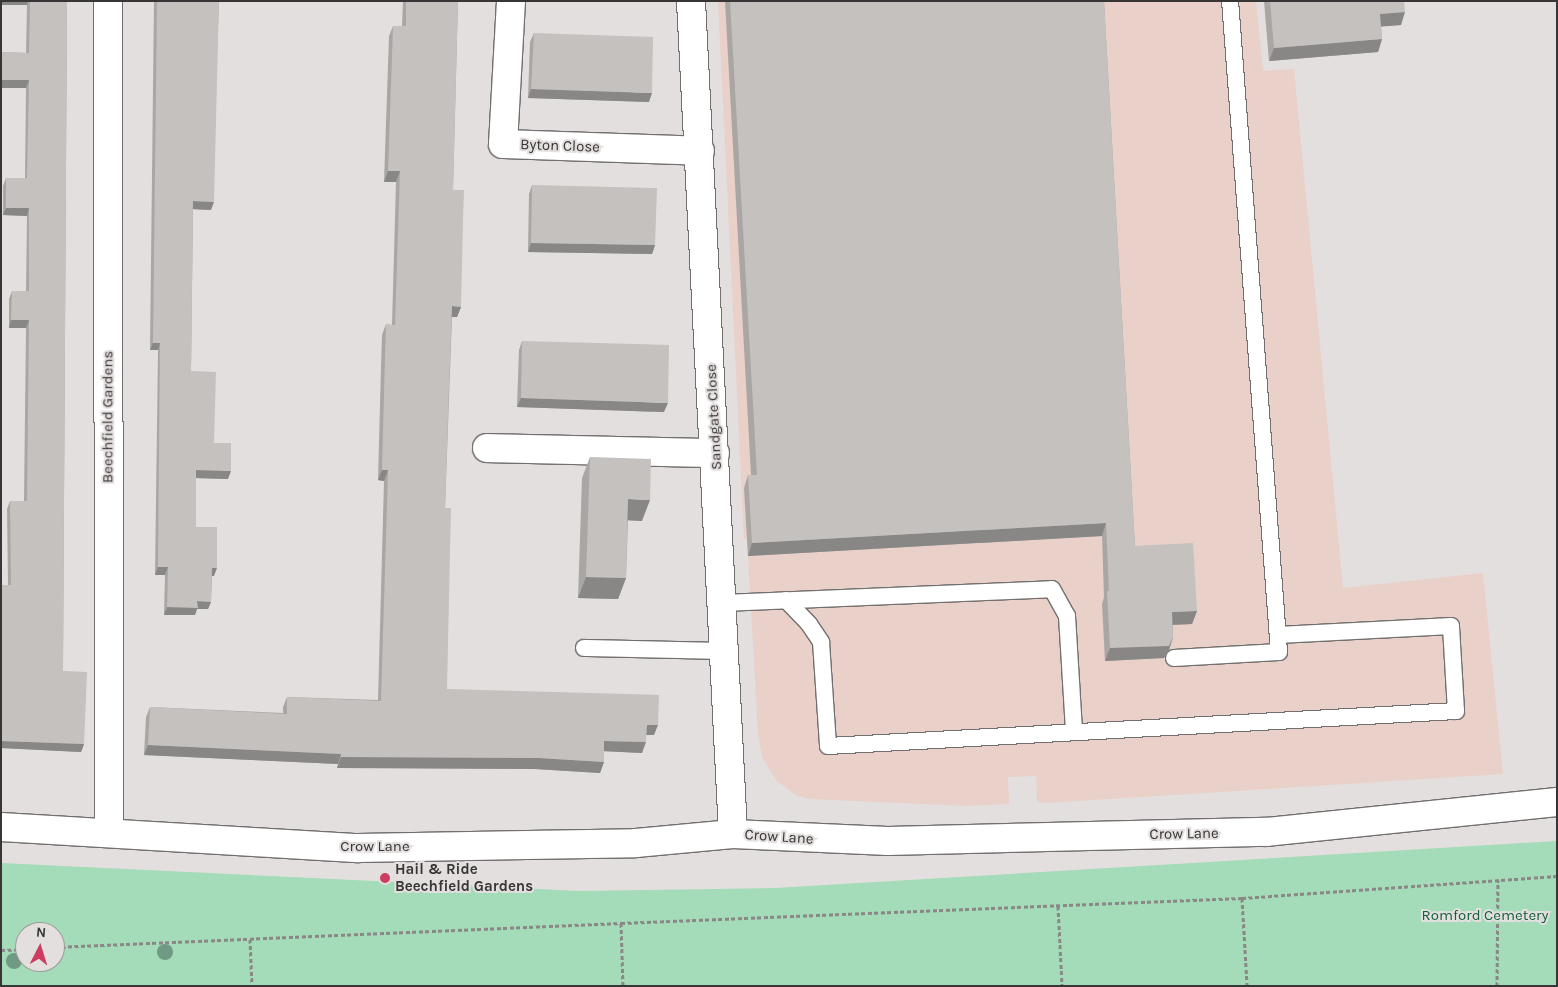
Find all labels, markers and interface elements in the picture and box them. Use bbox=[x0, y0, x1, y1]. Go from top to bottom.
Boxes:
street label: Byton Close bbox=[520, 136, 600, 156]
street label: Beechfield Gardens bbox=[99, 351, 117, 483]
street label: Sandgate Close bbox=[702, 364, 726, 470]
street label: Crow Lane bbox=[1149, 824, 1219, 844]
street label: Crow Lane bbox=[744, 826, 814, 848]
street label: Crow Lane bbox=[340, 838, 410, 856]
place label: Hail & Ride Beechfield Gardens bbox=[395, 860, 533, 895]
marker: Hail & Ride Beechfield Gardens bbox=[379, 872, 391, 884]
park label: Romford Cemetery bbox=[1421, 907, 1549, 925]
north arrow bbox=[15, 922, 65, 972]
text: N bbox=[36, 924, 47, 941]

